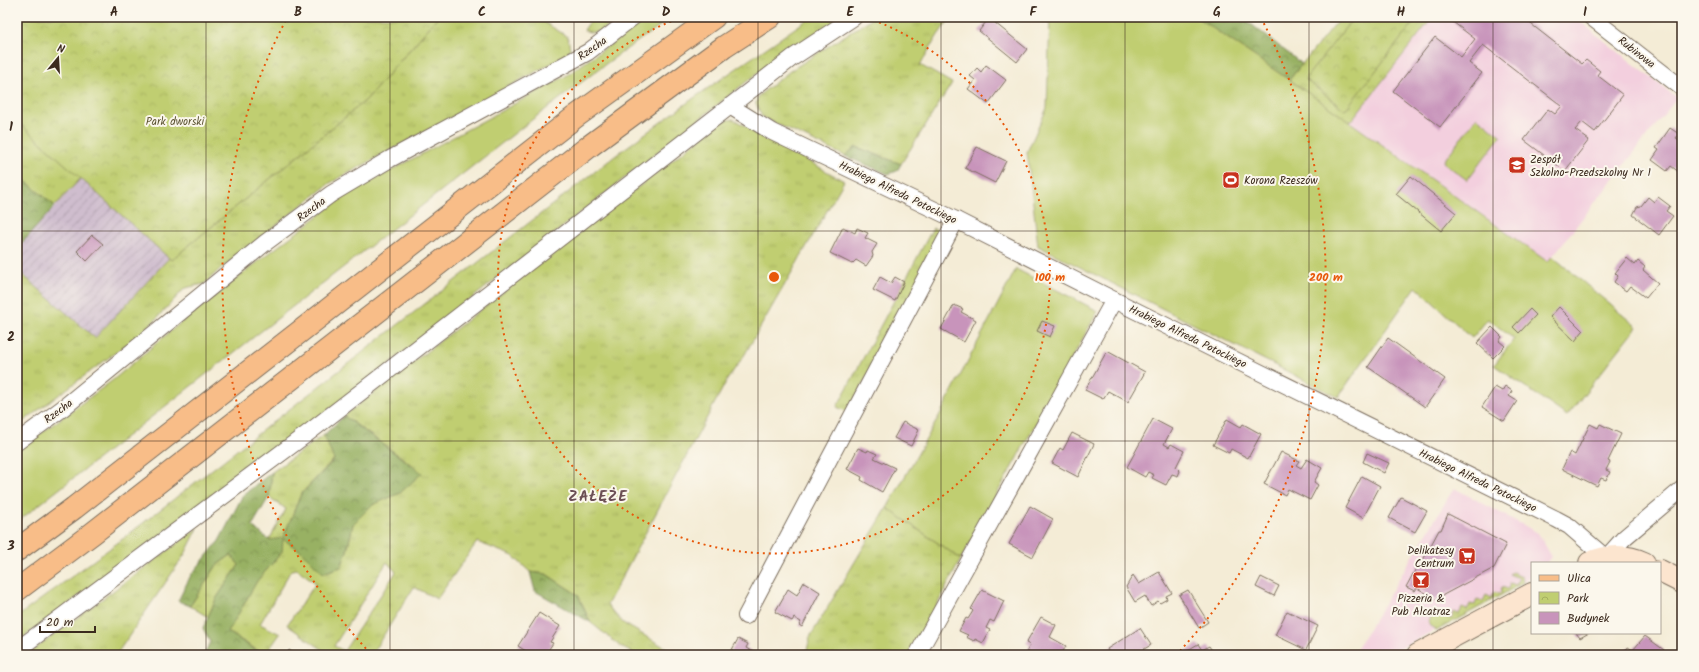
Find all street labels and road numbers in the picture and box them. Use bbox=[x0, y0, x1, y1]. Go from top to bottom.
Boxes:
street label: Rzecha bbox=[574, 32, 611, 65]
street label: Rubinowa bbox=[1614, 32, 1659, 73]
street label: Hrabiego Alfreda Potockiego bbox=[835, 156, 960, 229]
street label: Rzecha bbox=[293, 193, 330, 227]
street label: Hrabiego Alfreda Potockiego bbox=[1125, 300, 1250, 373]
street label: Rzecha bbox=[40, 395, 77, 429]
street label: Hrabiego Alfreda Potockiego bbox=[1415, 444, 1540, 517]

